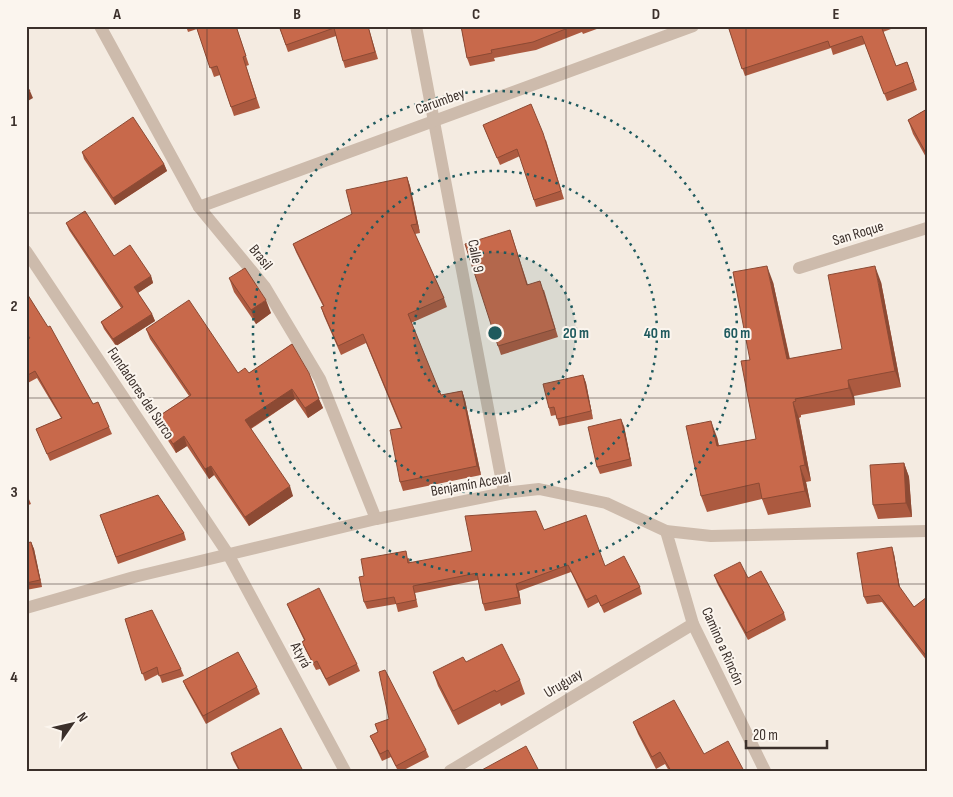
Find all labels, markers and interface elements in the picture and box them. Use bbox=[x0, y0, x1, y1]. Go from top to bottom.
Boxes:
text: A bbox=[112, 5, 121, 24]
text: B bbox=[293, 5, 301, 24]
text: C bbox=[472, 5, 480, 24]
text: D bbox=[652, 5, 660, 24]
text: E bbox=[833, 5, 840, 24]
street label: Carumbey bbox=[413, 84, 468, 119]
text: 1 bbox=[11, 112, 18, 131]
street label: San Roque bbox=[830, 217, 886, 250]
street label: Calle 9 bbox=[463, 238, 488, 274]
street label: Brasil bbox=[245, 241, 277, 274]
text: 2 bbox=[10, 297, 18, 316]
centre of rings bbox=[486, 324, 504, 342]
text: 20 m bbox=[563, 324, 589, 343]
text: 40 m bbox=[644, 324, 670, 343]
text: 60 m bbox=[724, 324, 750, 343]
street label: Fundadores del Surco bbox=[103, 344, 178, 443]
street label: Benjamín Aceval bbox=[429, 468, 513, 501]
text: 3 bbox=[10, 483, 18, 502]
street label: Camino a Rincón bbox=[697, 604, 748, 688]
street label: Atyrá bbox=[285, 638, 315, 672]
street label: Uruguay bbox=[540, 664, 586, 702]
text: 4 bbox=[10, 668, 18, 687]
north arrow bbox=[48, 700, 98, 750]
text: N bbox=[73, 709, 92, 725]
scale bar bbox=[746, 717, 827, 749]
text: 20 m bbox=[753, 726, 778, 745]

